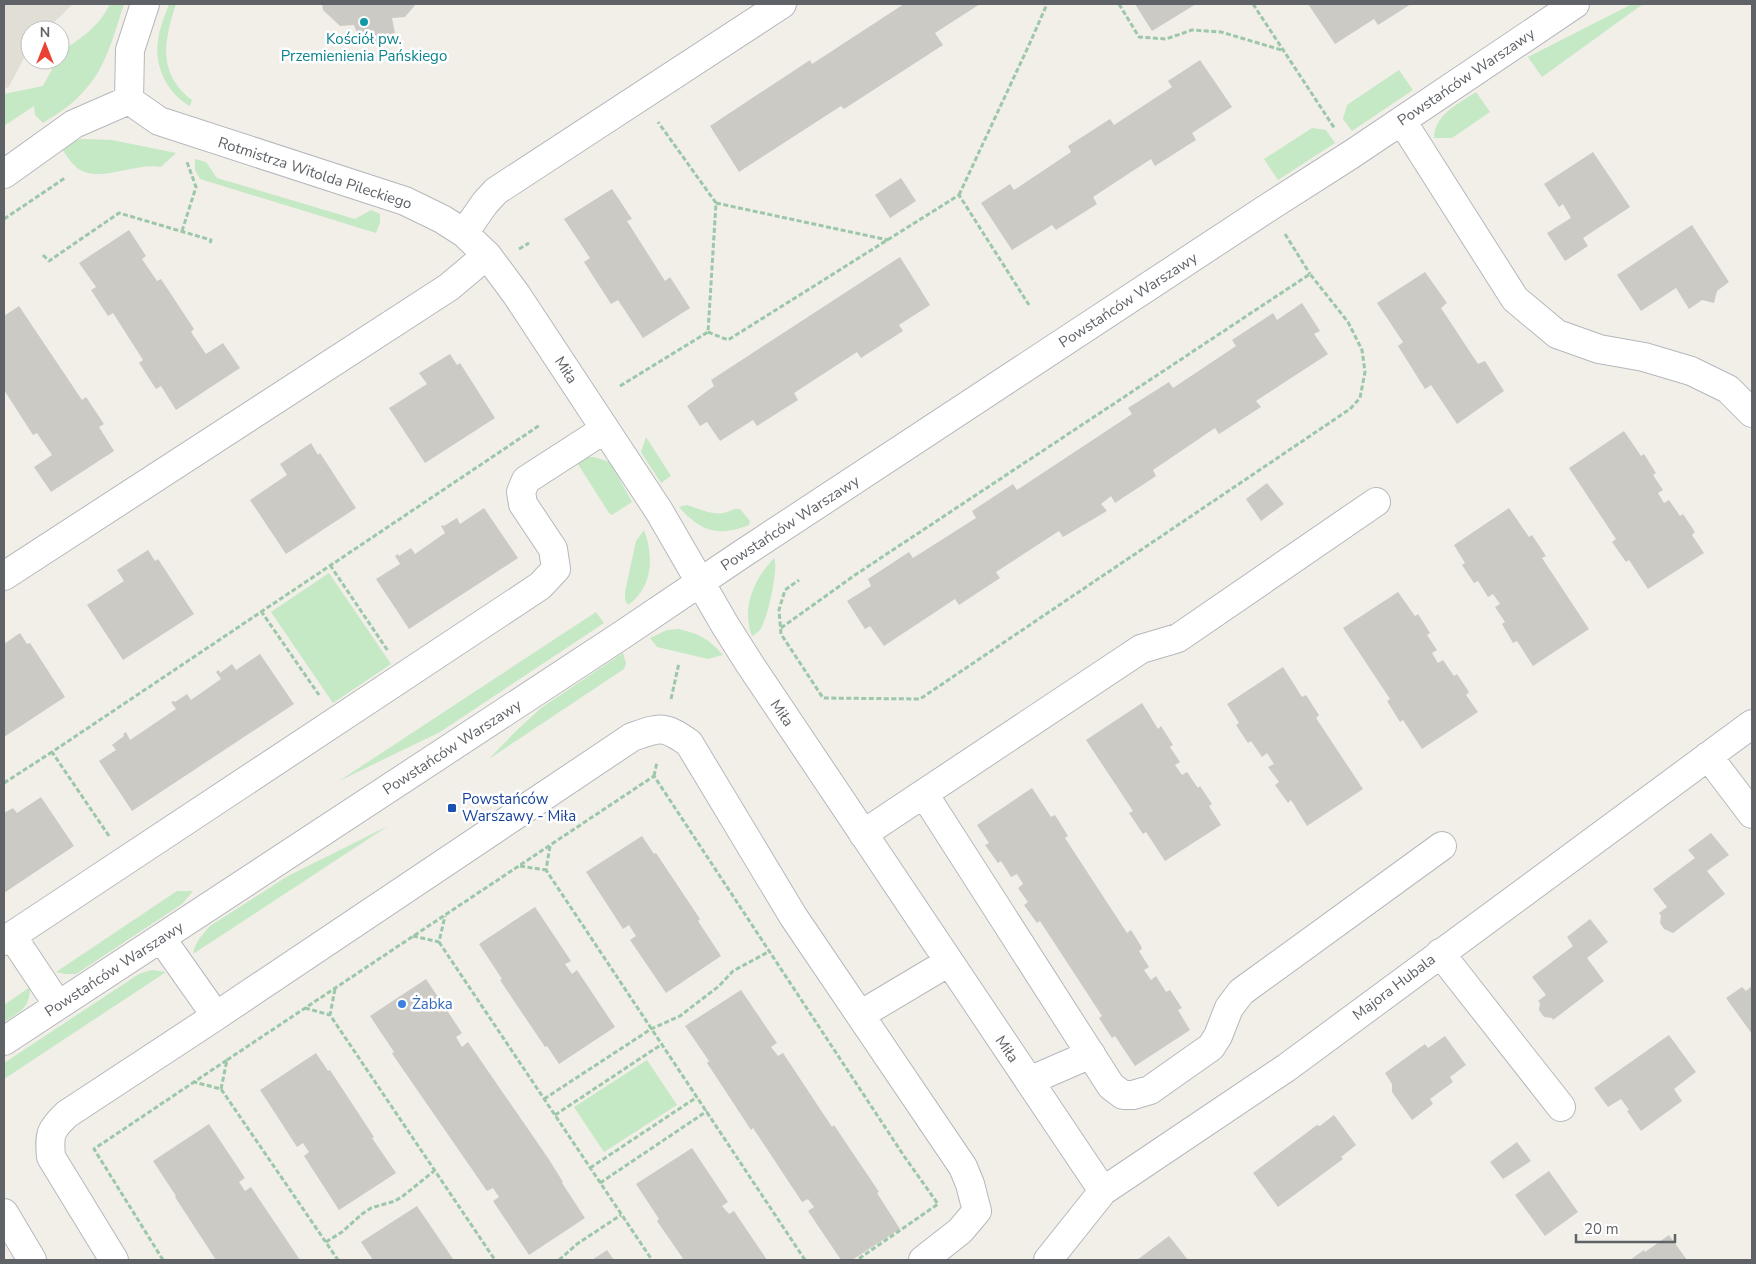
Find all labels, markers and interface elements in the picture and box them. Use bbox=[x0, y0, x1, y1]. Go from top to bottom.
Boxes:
marker: Kościół pw. Przemienienia Pańskiego bbox=[358, 16, 370, 28]
north arrow bbox=[20, 20, 70, 70]
text: N bbox=[40, 23, 50, 42]
street label: Powstańców Warszawy bbox=[1393, 23, 1539, 130]
place label: Kościół pw. Przemienienia Pańskiego bbox=[281, 29, 447, 66]
street label: Rotmistrza Witolda Pileckiego bbox=[215, 132, 415, 214]
street label: Powstańców Warszawy bbox=[1055, 247, 1201, 352]
street label: Miła bbox=[550, 353, 582, 387]
street label: Powstańców Warszawy bbox=[717, 470, 863, 575]
street label: Powstańców Warszawy bbox=[379, 694, 525, 799]
street label: Miła bbox=[766, 696, 798, 730]
place label: Powstańców Warszawy - Miła bbox=[462, 789, 576, 826]
marker: Powstańców Warszawy - Miła bbox=[446, 802, 458, 814]
street label: Powstańców Warszawy bbox=[41, 916, 187, 1021]
street label: Majora Hubala bbox=[1349, 949, 1439, 1025]
place label: Żabka bbox=[412, 994, 453, 1014]
marker: Żabka bbox=[396, 998, 408, 1010]
street label: Miła bbox=[991, 1032, 1023, 1066]
scale bar bbox=[1576, 1212, 1675, 1244]
text: 20 m bbox=[1584, 1219, 1619, 1239]

